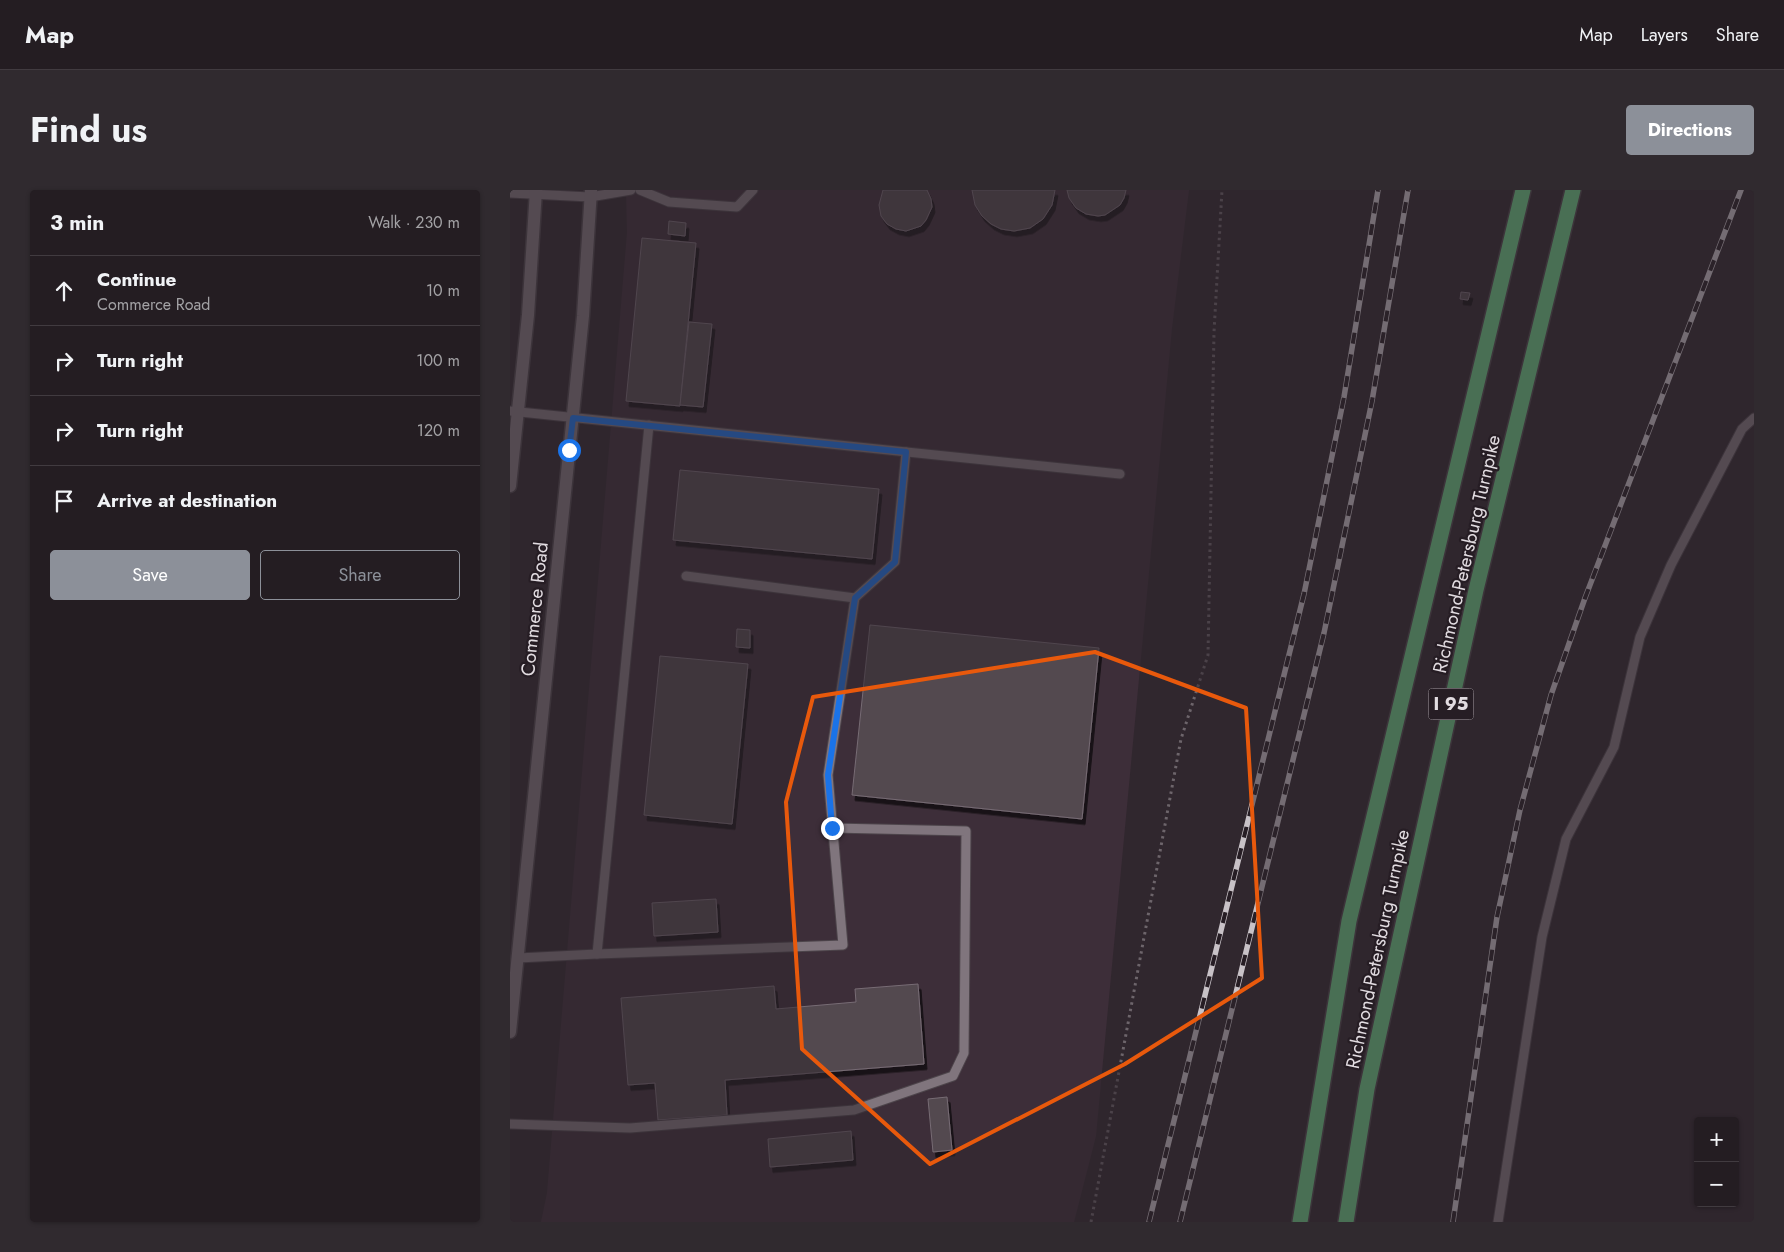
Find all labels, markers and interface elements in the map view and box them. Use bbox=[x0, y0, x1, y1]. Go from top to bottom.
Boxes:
text: Map bbox=[25, 17, 74, 52]
text: Map bbox=[1579, 22, 1613, 48]
text: Layers bbox=[1641, 22, 1688, 48]
text: Share bbox=[1716, 22, 1759, 48]
text: Find us bbox=[30, 105, 147, 155]
button: Directions bbox=[1626, 105, 1754, 155]
text: 3 min bbox=[50, 208, 104, 238]
text: Walk · 230 m bbox=[368, 211, 460, 234]
text: Continue bbox=[97, 266, 176, 293]
icon: ahead bbox=[50, 277, 78, 305]
text: 10 m bbox=[426, 279, 460, 302]
text: Commerce Road bbox=[97, 293, 210, 316]
icon: right bbox=[50, 347, 78, 375]
text: Turn right bbox=[97, 347, 183, 374]
text: 100 m bbox=[416, 349, 460, 372]
icon: right bbox=[50, 417, 78, 445]
text: Turn right bbox=[97, 417, 183, 444]
text: 120 m bbox=[417, 419, 460, 442]
street label: Richmond-Petersburg Turnpike bbox=[1426, 432, 1507, 676]
route start bbox=[558, 439, 581, 462]
icon: arrive bbox=[50, 487, 78, 515]
text: Arrive at destination bbox=[97, 487, 277, 514]
street label: Commerce Road bbox=[514, 541, 555, 677]
button: Save bbox=[50, 550, 250, 600]
button: Share bbox=[260, 550, 460, 600]
road number: I 95 bbox=[1428, 688, 1474, 720]
route end bbox=[821, 817, 844, 840]
street label: Richmond-Petersburg Turnpike bbox=[1339, 827, 1416, 1071]
map controls bbox=[1694, 1117, 1739, 1207]
button: + bbox=[1694, 1117, 1739, 1162]
button: − bbox=[1694, 1162, 1739, 1207]

